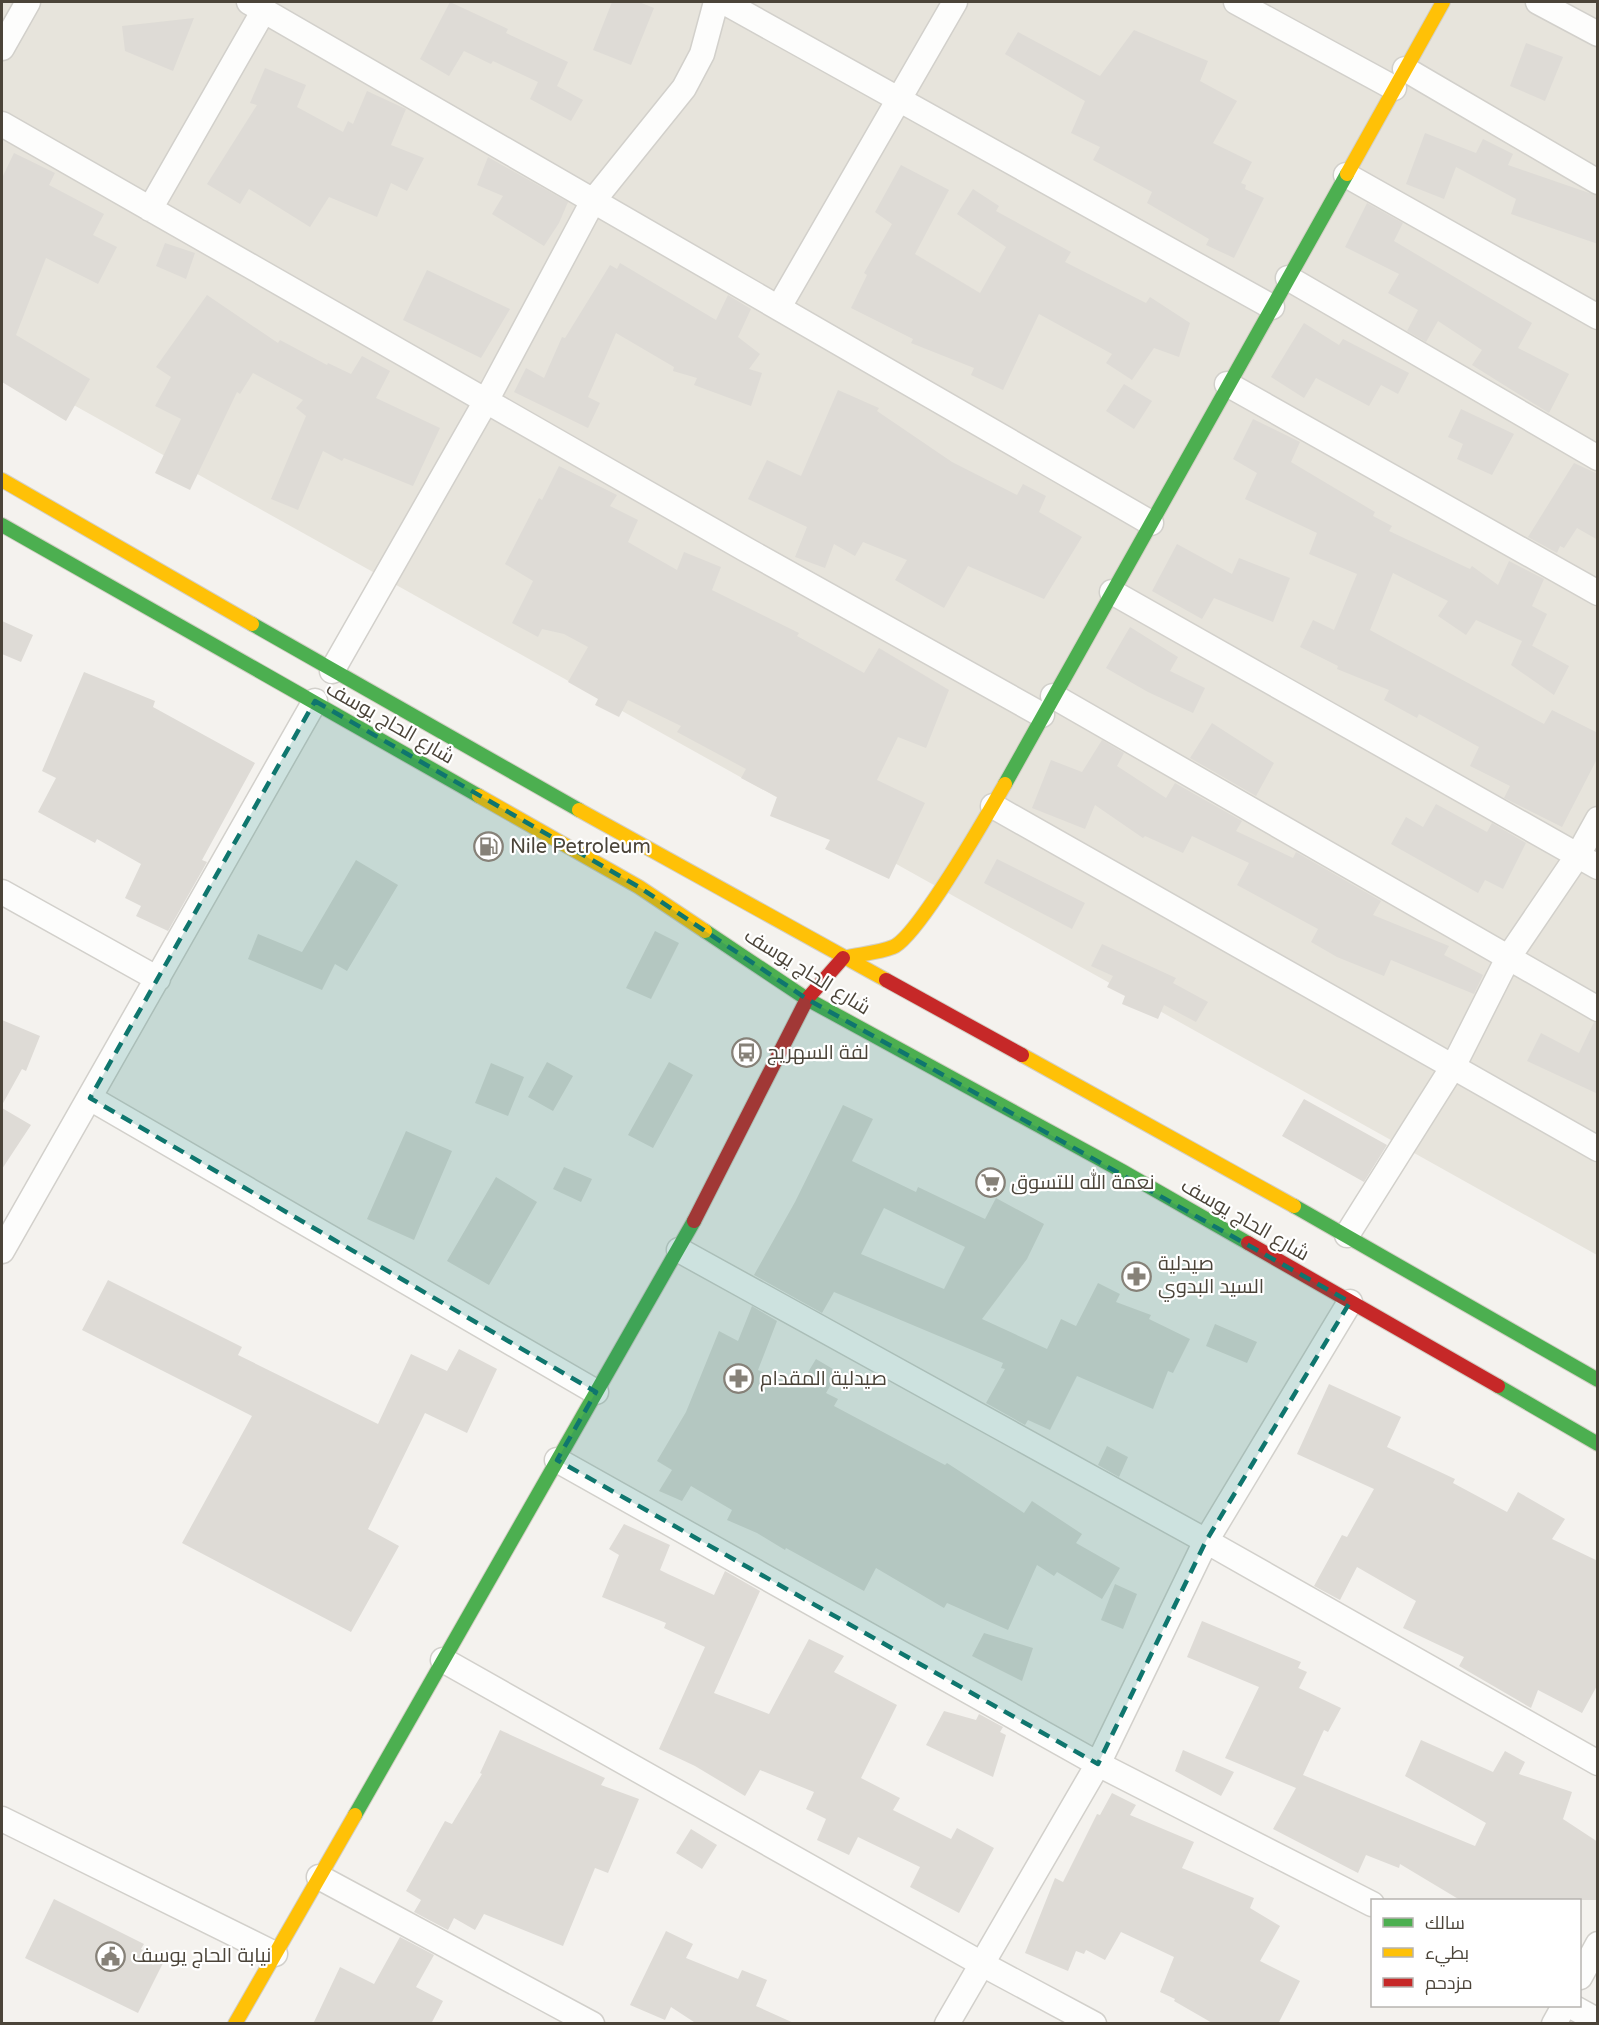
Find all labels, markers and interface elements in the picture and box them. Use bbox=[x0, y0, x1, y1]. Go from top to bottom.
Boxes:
street label: شارع الحاج يوسف bbox=[321, 677, 458, 770]
fuel station icon: Nile Petroleum bbox=[473, 831, 505, 863]
place label: Nile Petroleum bbox=[510, 835, 651, 859]
street label: شارع الحاج يوسف bbox=[739, 924, 874, 1021]
bus stop icon: لفة السهريج bbox=[730, 1037, 762, 1069]
place label: لفة السهريج bbox=[767, 1041, 869, 1066]
supermarket icon: نعمة الله للتسوق bbox=[974, 1167, 1006, 1199]
place label: نعمة الله للتسوق bbox=[1011, 1169, 1155, 1195]
street label: شارع الحاج يوسف bbox=[1176, 1174, 1313, 1267]
place label: صيدلية السيد البدوي bbox=[1158, 1252, 1264, 1302]
pharmacy icon: صيدلية السيد البدوي bbox=[1121, 1260, 1153, 1292]
pharmacy icon: صيدلية المقدام bbox=[723, 1363, 755, 1395]
place label: صيدلية المقدام bbox=[760, 1367, 887, 1392]
legend bbox=[1371, 1899, 1581, 2007]
text: سالك bbox=[1425, 1912, 1465, 1934]
public building icon: نيابة الحاج يوسف bbox=[95, 1940, 127, 1972]
text: بطيء bbox=[1425, 1942, 1469, 1967]
place label: نيابة الحاج يوسف bbox=[132, 1944, 271, 1969]
text: مزدحم bbox=[1425, 1972, 1473, 1995]

